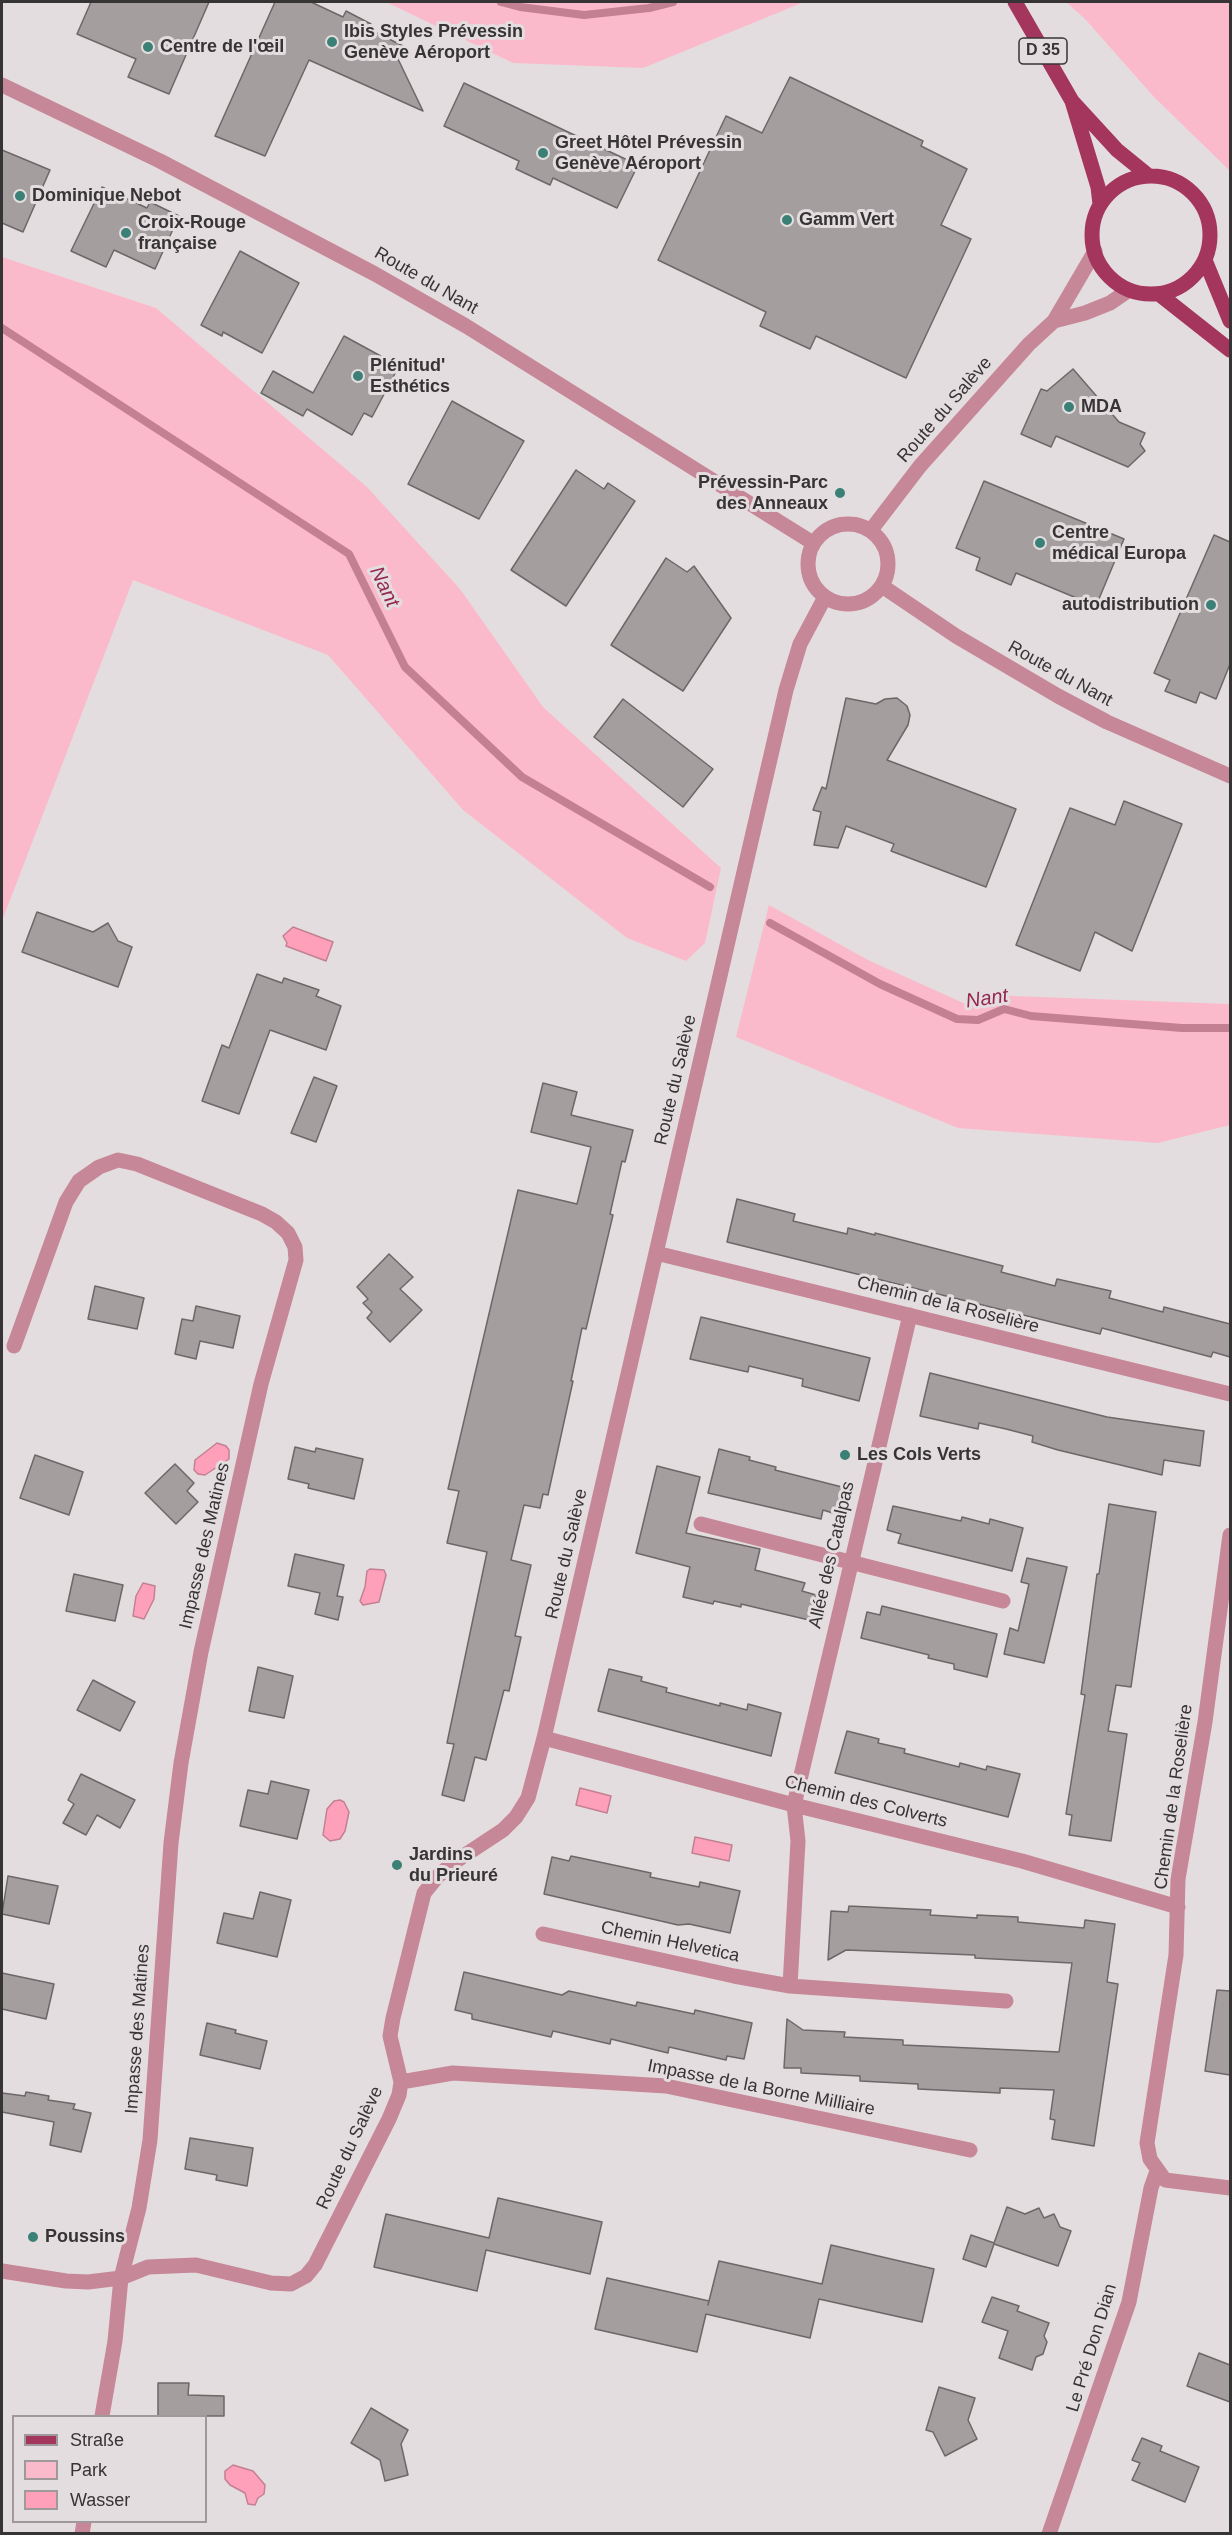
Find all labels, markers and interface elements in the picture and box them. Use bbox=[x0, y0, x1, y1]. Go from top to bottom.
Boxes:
place label: Ibis Styles Prévessin Genève Aéroport bbox=[344, 21, 523, 63]
marker: Ibis Styles Prévessin Genève Aéroport bbox=[325, 35, 339, 49]
place label: Centre de l'œil bbox=[160, 36, 284, 58]
road number: D 35 bbox=[1019, 38, 1067, 64]
marker: Centre de l'œil bbox=[141, 40, 155, 54]
place label: Greet Hôtel Prévessin Genève Aéroport bbox=[555, 132, 742, 174]
marker: Greet Hôtel Prévessin Genève Aéroport bbox=[536, 146, 550, 160]
place label: Dominique Nebot bbox=[32, 185, 181, 207]
marker: Dominique Nebot bbox=[13, 189, 27, 203]
place label: Gamm Vert bbox=[799, 209, 894, 231]
place label: Croix-Rouge française bbox=[138, 212, 246, 254]
marker: Gamm Vert bbox=[780, 213, 794, 227]
marker: Croix-Rouge française bbox=[119, 226, 133, 240]
street label: Route du Nant bbox=[370, 243, 482, 319]
street label: Route du Salève bbox=[893, 353, 997, 467]
place label: Plénitud' Esthétics bbox=[370, 355, 450, 398]
marker: Plénitud' Esthétics bbox=[351, 369, 365, 383]
place label: MDA bbox=[1081, 396, 1122, 418]
marker: MDA bbox=[1062, 400, 1076, 414]
place label: Prévessin-Parc des Anneaux bbox=[698, 472, 828, 514]
marker: Prévessin-Parc des Anneaux bbox=[833, 486, 847, 500]
place label: Centre médical Europa bbox=[1052, 522, 1186, 564]
marker: Centre médical Europa bbox=[1033, 536, 1047, 550]
water label: Nant bbox=[364, 563, 404, 611]
place label: autodistribution bbox=[1062, 594, 1199, 616]
marker: autodistribution bbox=[1204, 598, 1218, 612]
street label: Route du Nant bbox=[1004, 636, 1116, 712]
water label: Nant bbox=[964, 984, 1010, 1014]
street label: Route du Salève bbox=[651, 1013, 701, 1147]
street label: Chemin de la Roselière bbox=[855, 1272, 1041, 1338]
place label: Les Cols Verts bbox=[857, 1444, 981, 1466]
marker: Les Cols Verts bbox=[838, 1448, 852, 1462]
street label: Impasse des Matines bbox=[175, 1461, 235, 1631]
street label: Allée des Catalpas bbox=[805, 1479, 859, 1631]
street label: Route du Salève bbox=[542, 1487, 592, 1621]
street label: Chemin de la Roselière bbox=[1150, 1703, 1198, 1891]
street label: Chemin des Colverts bbox=[782, 1771, 950, 1833]
place label: Jardins du Prieuré bbox=[409, 1844, 498, 1886]
marker: Jardins du Prieuré bbox=[390, 1858, 404, 1872]
street label: Chemin Helvetica bbox=[599, 1917, 741, 1967]
street label: Impasse des Matines bbox=[121, 1943, 155, 2115]
street label: Impasse de la Borne Milliaire bbox=[646, 2055, 876, 2121]
street label: Route du Salève bbox=[312, 2083, 388, 2213]
place label: Poussins bbox=[45, 2226, 125, 2248]
marker: Poussins bbox=[26, 2230, 40, 2244]
street label: Le Pré Don Dian bbox=[1062, 2281, 1122, 2415]
legend bbox=[12, 2415, 207, 2523]
text: Straße bbox=[70, 2430, 124, 2450]
text: Park bbox=[70, 2460, 107, 2480]
text: Wasser bbox=[70, 2490, 130, 2510]

